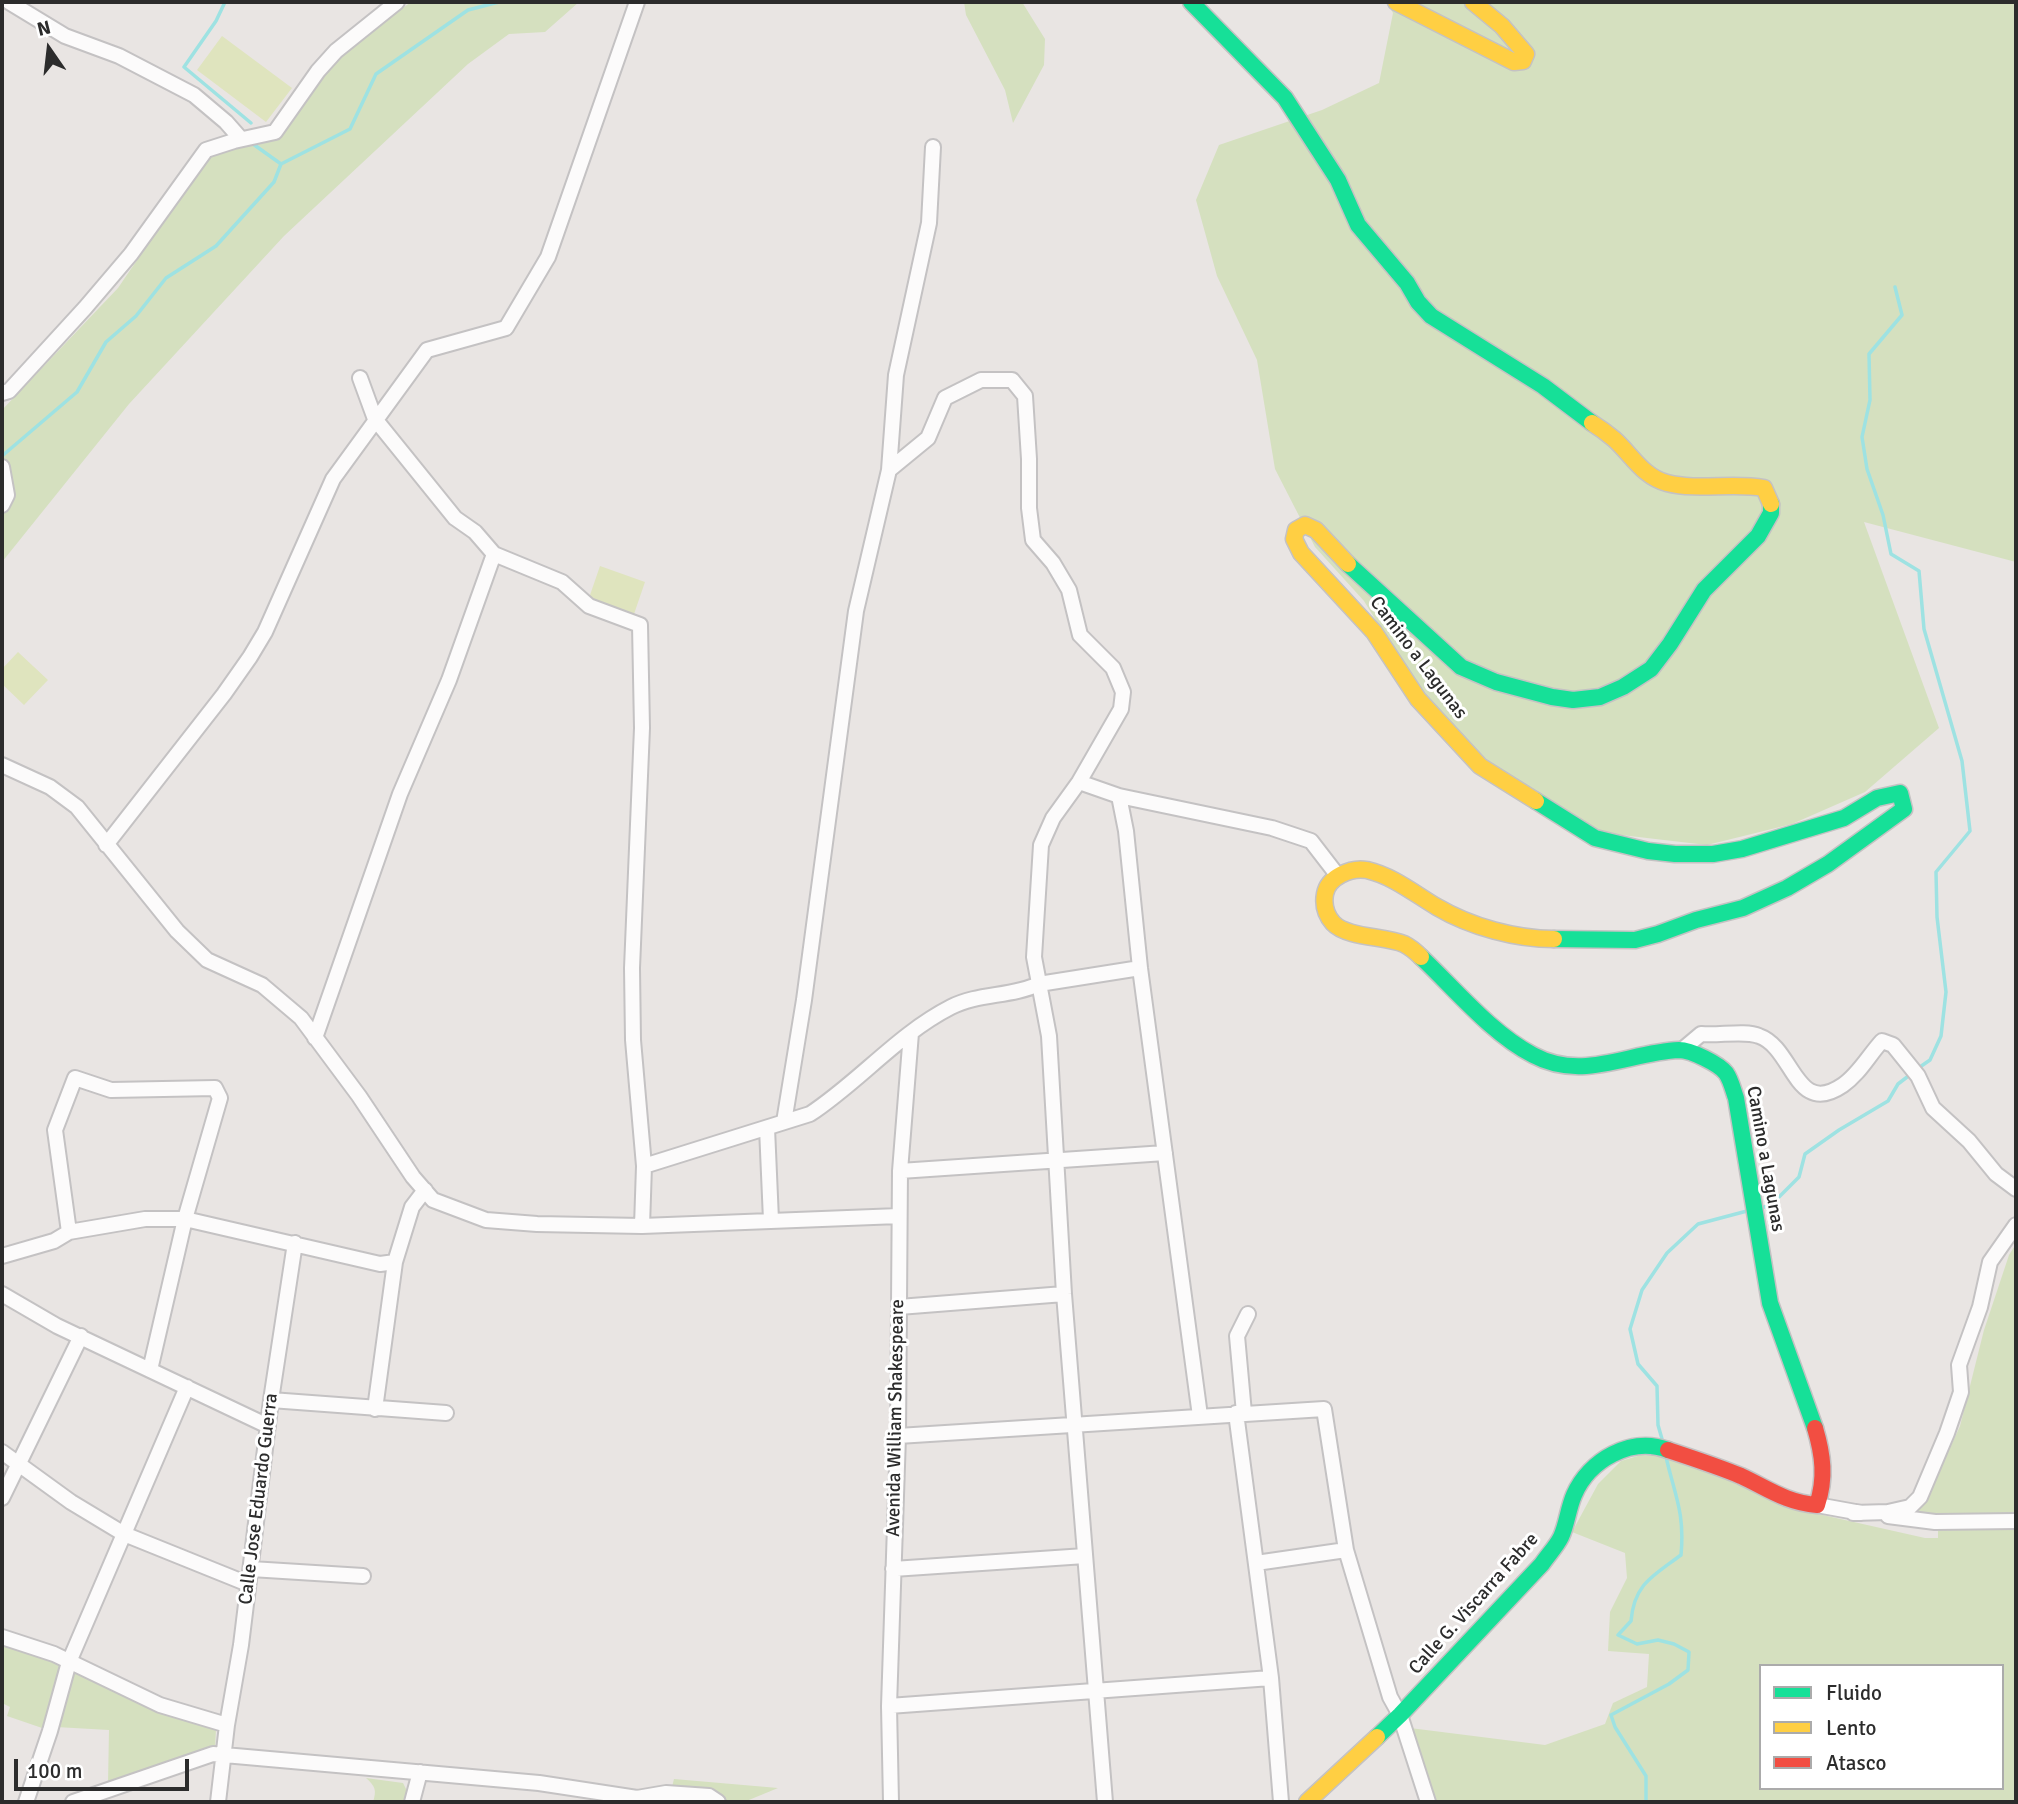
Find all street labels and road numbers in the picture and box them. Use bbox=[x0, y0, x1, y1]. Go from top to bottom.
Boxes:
street label: Camino a Lagunas bbox=[1365, 592, 1471, 724]
street label: Camino a Lagunas bbox=[1741, 1084, 1789, 1234]
street label: Avenida William Shakespeare bbox=[883, 1299, 909, 1537]
street label: Calle Jose Eduardo Guerra bbox=[235, 1392, 283, 1606]
street label: Calle G. Viscarra Fabre bbox=[1404, 1529, 1544, 1679]

